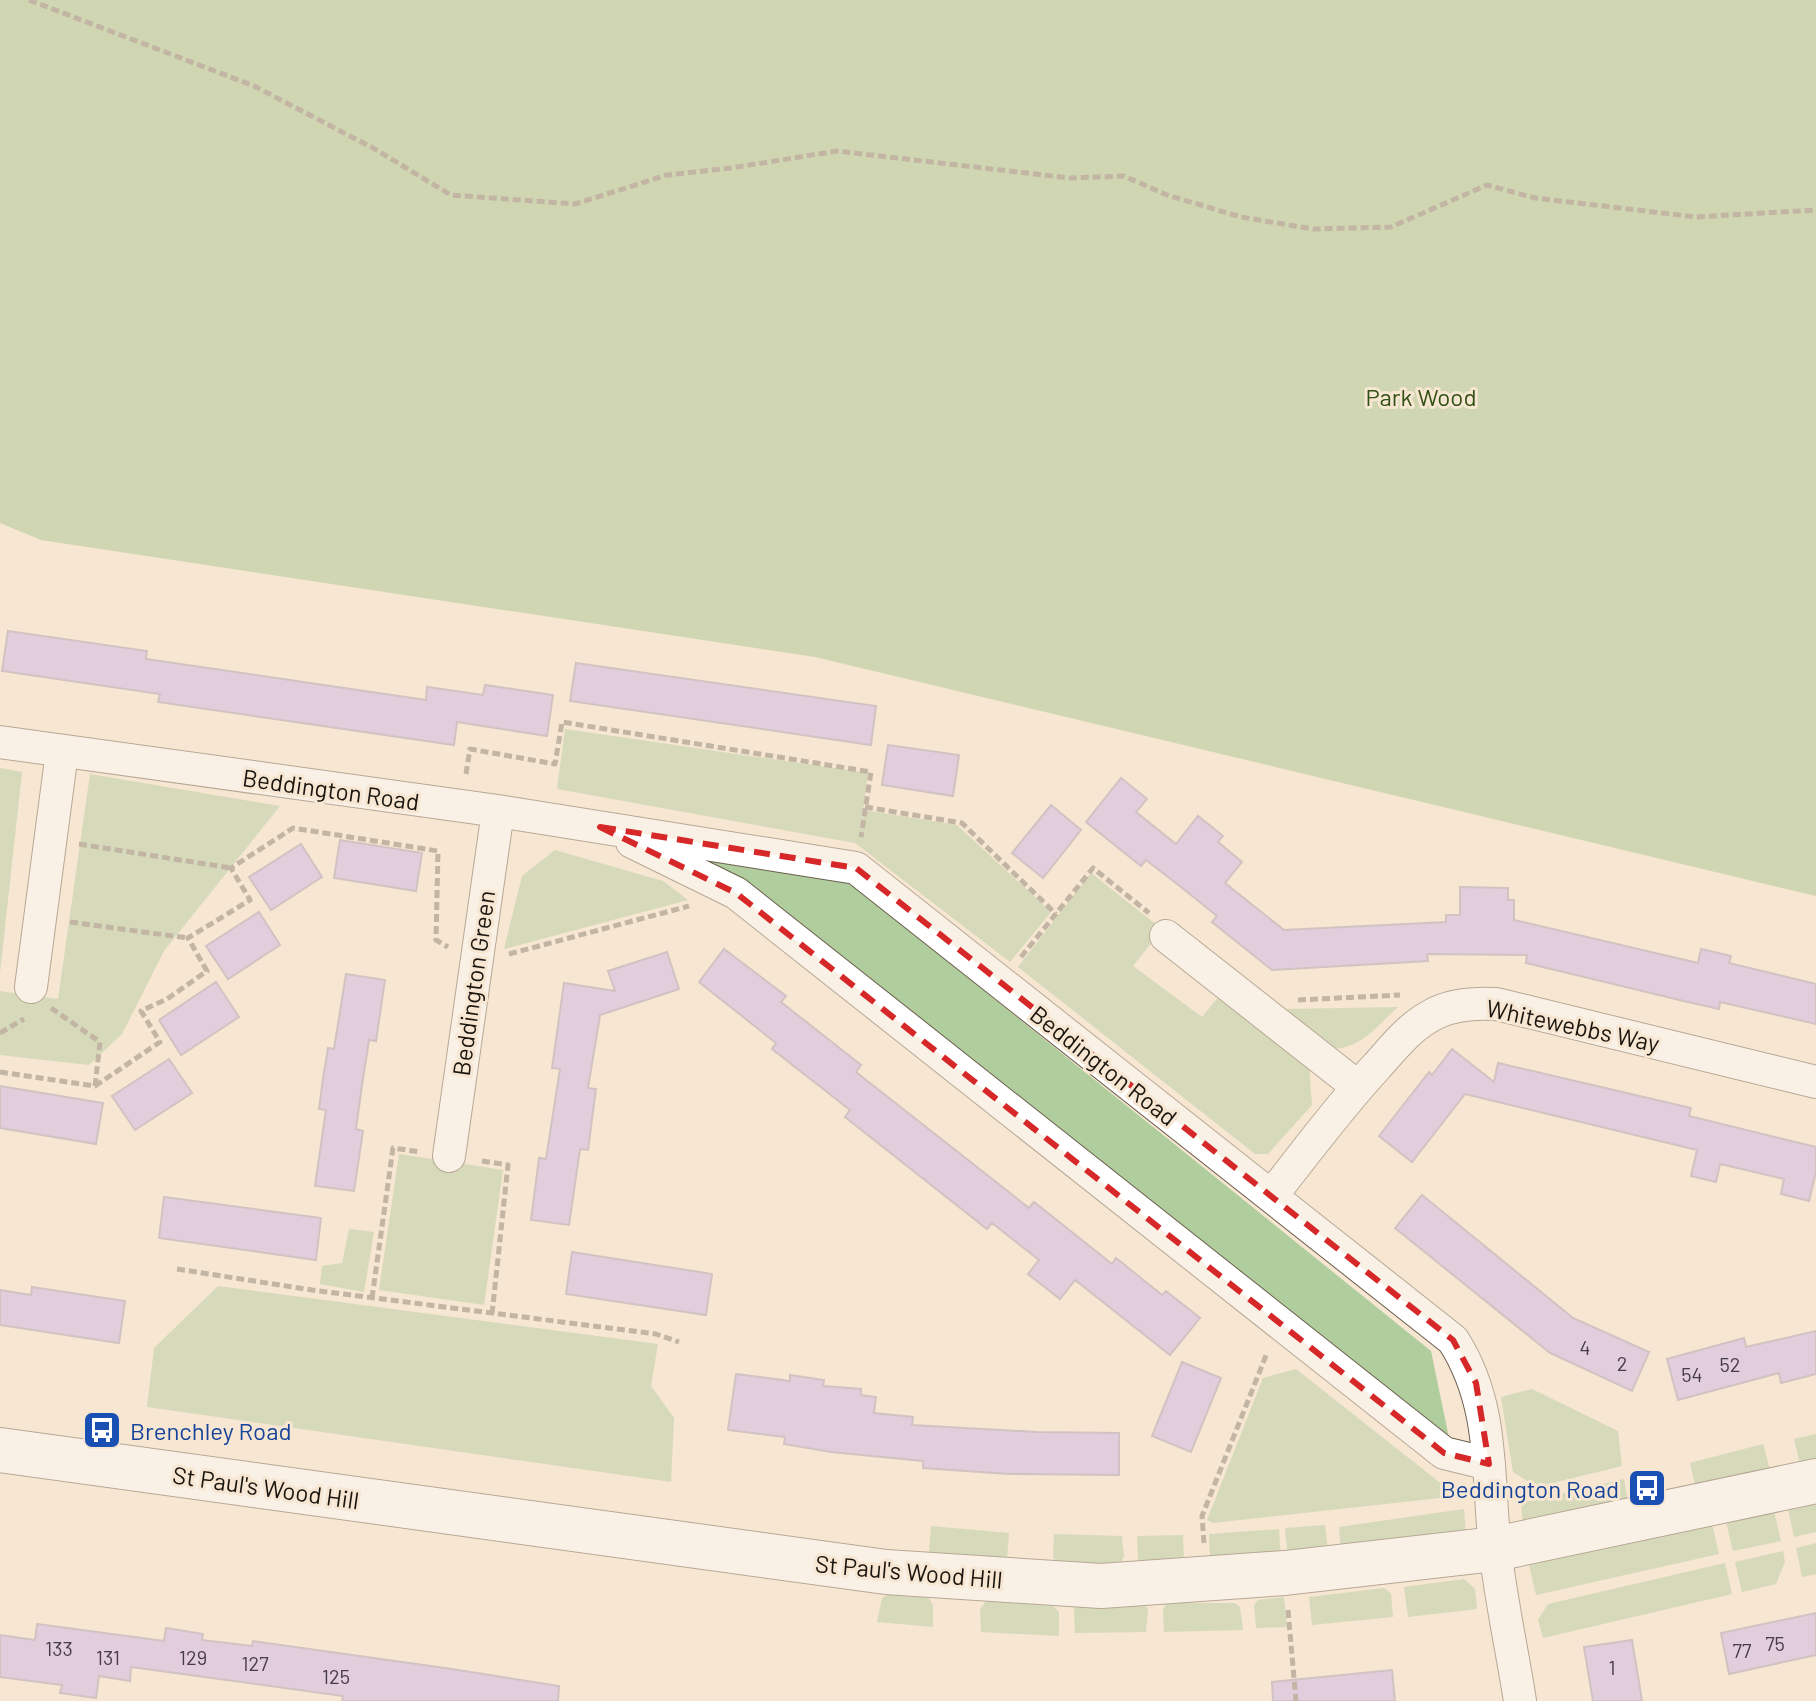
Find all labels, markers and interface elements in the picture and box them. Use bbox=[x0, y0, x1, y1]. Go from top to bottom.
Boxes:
park label: Park Wood bbox=[1365, 382, 1477, 411]
street label: Beddington Road bbox=[241, 762, 421, 816]
street label: Beddington Green bbox=[446, 888, 500, 1078]
street label: Whitewebbs Way bbox=[1484, 992, 1662, 1058]
street label: Beddington Road bbox=[1025, 999, 1183, 1131]
house number: 4 bbox=[1579, 1335, 1591, 1359]
house number: 2 bbox=[1617, 1351, 1627, 1375]
house number: 52 bbox=[1720, 1352, 1741, 1376]
house number: 54 bbox=[1681, 1362, 1703, 1386]
bus stop icon: Brenchley Road bbox=[81, 1409, 123, 1451]
place label: Brenchley Road bbox=[130, 1416, 292, 1445]
street label: St Paul's Wood Hill bbox=[171, 1460, 361, 1514]
bus stop icon: Beddington Road bbox=[1626, 1467, 1668, 1509]
place label: Beddington Road bbox=[1441, 1474, 1619, 1503]
street label: St Paul's Wood Hill bbox=[814, 1548, 1004, 1594]
house number: 75 bbox=[1765, 1631, 1785, 1655]
house number: 133 bbox=[45, 1636, 73, 1660]
house number: 77 bbox=[1733, 1638, 1752, 1662]
house number: 131 bbox=[96, 1645, 120, 1669]
house number: 129 bbox=[179, 1645, 207, 1669]
house number: 127 bbox=[241, 1651, 269, 1675]
house number: 1 bbox=[1609, 1655, 1616, 1679]
house number: 125 bbox=[322, 1664, 350, 1688]

